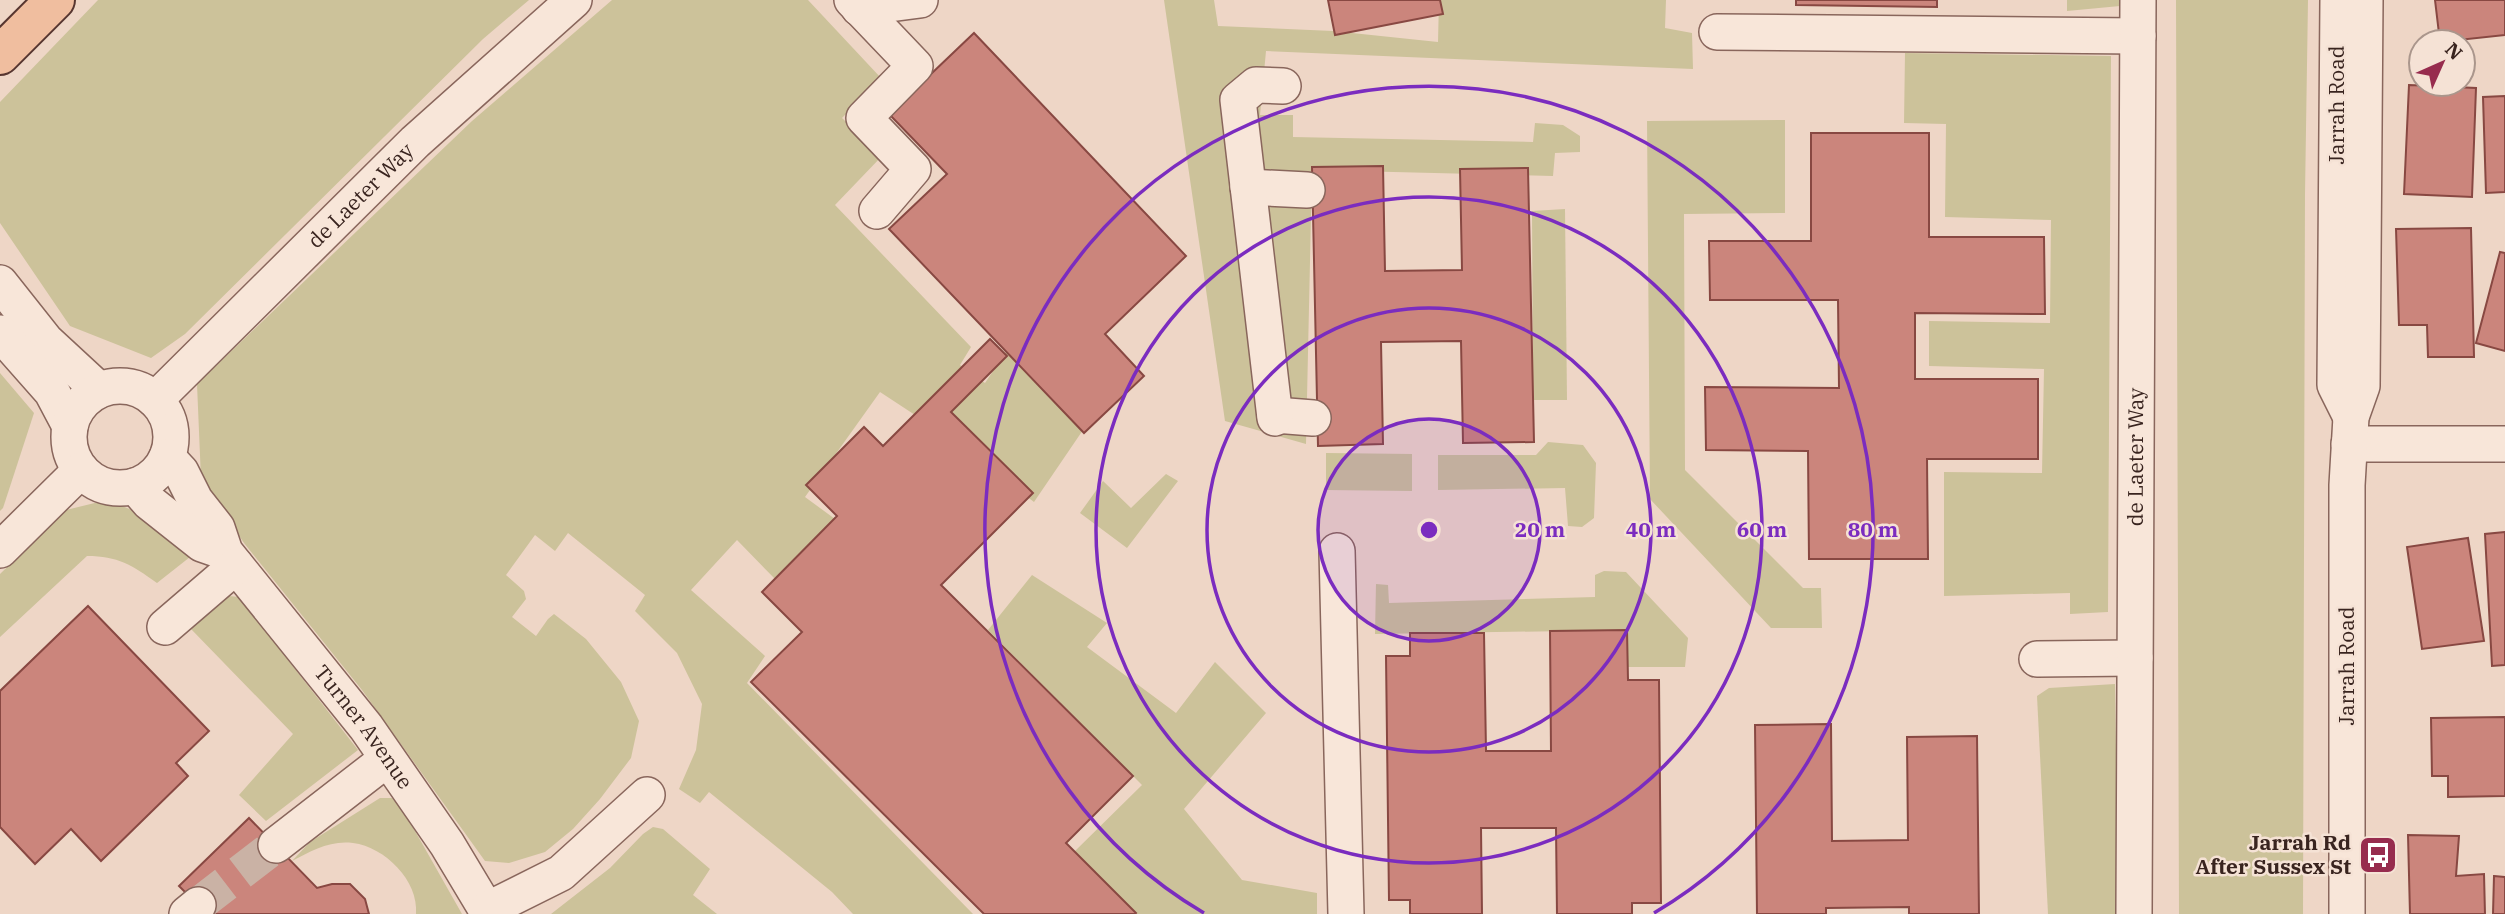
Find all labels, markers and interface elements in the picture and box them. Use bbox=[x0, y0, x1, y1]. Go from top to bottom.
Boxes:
north arrow bbox=[2407, 28, 2477, 98]
text: N bbox=[2440, 37, 2468, 65]
street label: Jarrah Road bbox=[2322, 45, 2350, 165]
street label: de Laeter Way bbox=[301, 136, 420, 254]
street label: de Laeter Way bbox=[2121, 387, 2149, 526]
text: 20 m bbox=[1515, 515, 1565, 543]
text: 40 m bbox=[1626, 515, 1676, 543]
text: 60 m bbox=[1737, 515, 1787, 543]
text: 80 m bbox=[1848, 515, 1898, 543]
centre of rings bbox=[1417, 518, 1441, 542]
street label: Jarrah Road bbox=[2332, 606, 2360, 726]
street label: Turner Avenue bbox=[308, 659, 420, 794]
place label: Jarrah Rd After Sussex St bbox=[2195, 828, 2351, 880]
bus stop icon: Jarrah Rd After Sussex St bbox=[2357, 834, 2399, 876]

